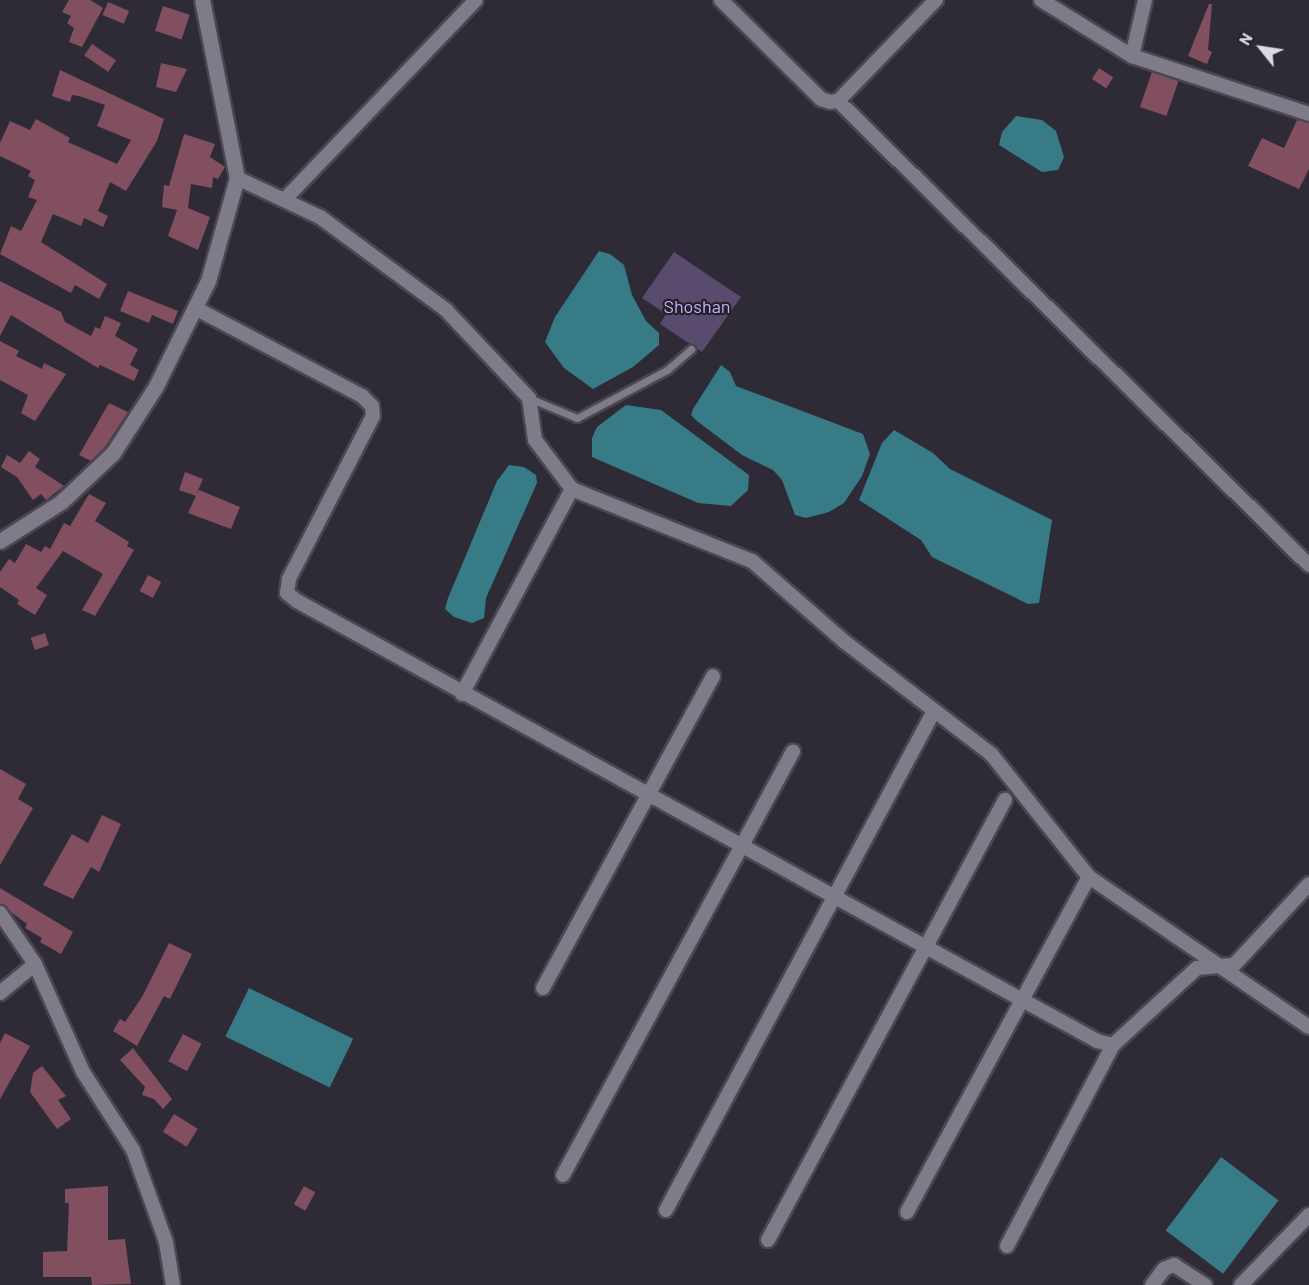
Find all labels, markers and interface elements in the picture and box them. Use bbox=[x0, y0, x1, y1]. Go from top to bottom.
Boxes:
north arrow bbox=[1231, 18, 1291, 78]
text: N bbox=[1234, 29, 1256, 48]
park label: Shoshan bbox=[663, 295, 731, 317]

